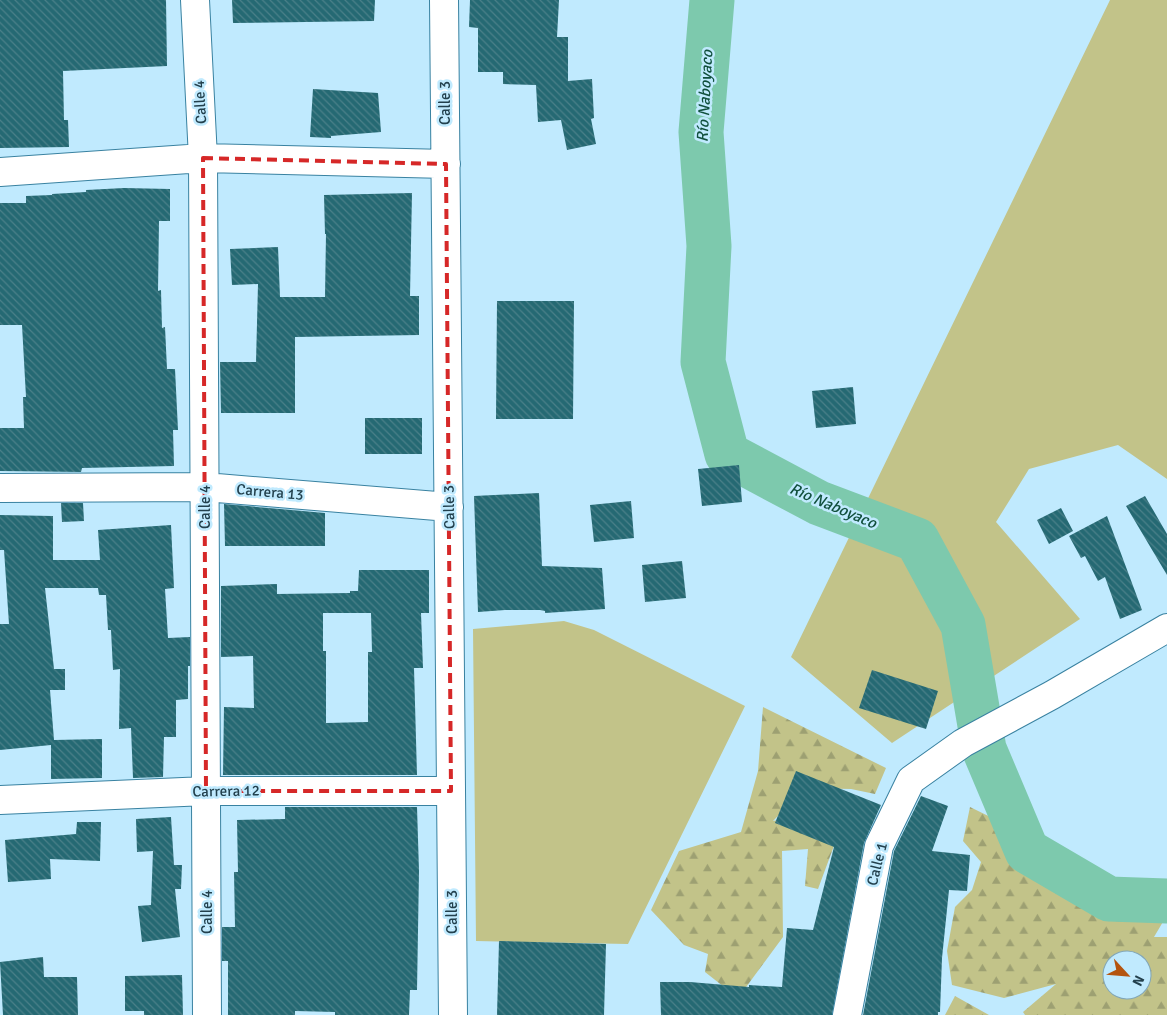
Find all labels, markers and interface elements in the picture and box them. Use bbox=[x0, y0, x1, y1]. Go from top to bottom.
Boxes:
water label: Río Naboyaco bbox=[693, 49, 717, 143]
street label: Calle 4 bbox=[190, 80, 210, 124]
street label: Calle 3 bbox=[436, 81, 454, 125]
water label: Río Naboyaco bbox=[787, 479, 880, 534]
street label: Carrera 13 bbox=[236, 480, 304, 504]
street label: Calle 4 bbox=[196, 485, 214, 529]
street label: Calle 3 bbox=[440, 485, 458, 529]
street label: Carrera 12 bbox=[192, 781, 260, 801]
street label: Calle 1 bbox=[863, 840, 891, 888]
street label: Calle 4 bbox=[198, 890, 216, 934]
street label: Calle 3 bbox=[443, 890, 461, 934]
north arrow bbox=[1102, 950, 1152, 1000]
text: N bbox=[1128, 972, 1148, 989]

